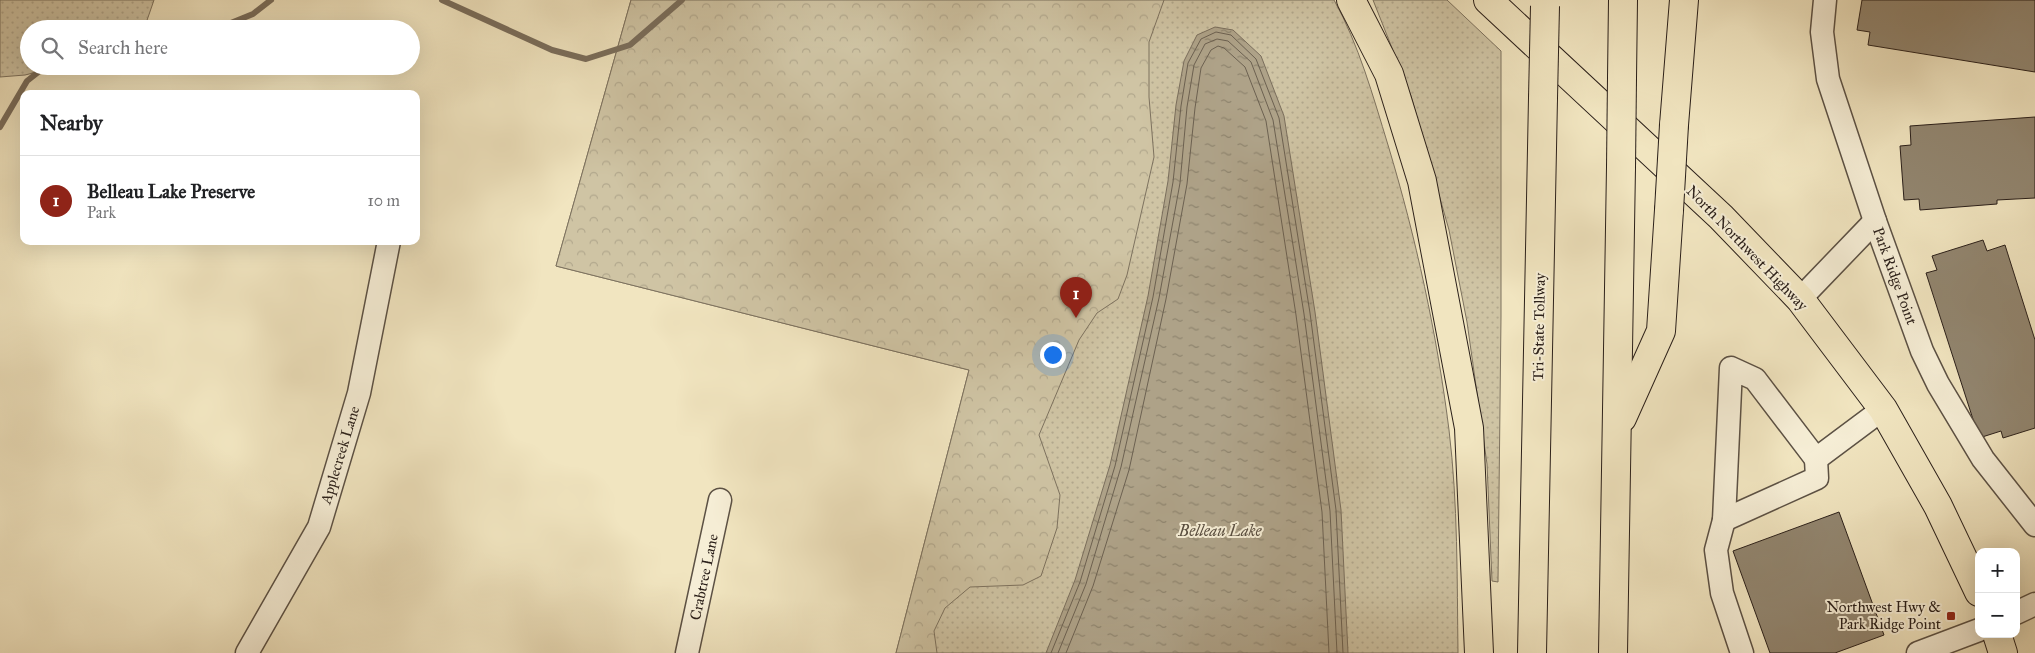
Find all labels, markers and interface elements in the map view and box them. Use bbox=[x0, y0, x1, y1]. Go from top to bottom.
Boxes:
search box bbox=[20, 20, 420, 75]
icon: search bbox=[38, 34, 66, 62]
text: Search here bbox=[78, 36, 168, 59]
text: Nearby bbox=[40, 110, 103, 136]
text: Belleau Lake Preserve bbox=[87, 180, 255, 203]
street label: North Northwest Highway bbox=[1683, 182, 1812, 315]
text: 1 bbox=[53, 191, 59, 210]
text: 10 m bbox=[368, 191, 400, 210]
text: Park bbox=[87, 203, 116, 222]
street label: Park Ridge Point bbox=[1869, 225, 1921, 328]
street label: Tri-State Tollway bbox=[1529, 272, 1549, 381]
pin: 1 bbox=[1060, 277, 1092, 318]
your location bbox=[1040, 342, 1066, 368]
street label: Applecreek Lane bbox=[316, 404, 363, 507]
water label: Belleau Lake bbox=[1177, 521, 1263, 540]
street label: Crabtree Lane bbox=[686, 532, 722, 622]
map controls bbox=[1975, 548, 2020, 638]
button: + bbox=[1975, 548, 2020, 593]
button: − bbox=[1975, 593, 2020, 638]
place label: Northwest Hwy & Park Ridge Point bbox=[1826, 598, 1942, 633]
marker: Northwest Hwy & Park Ridge Point bbox=[1945, 610, 1957, 622]

